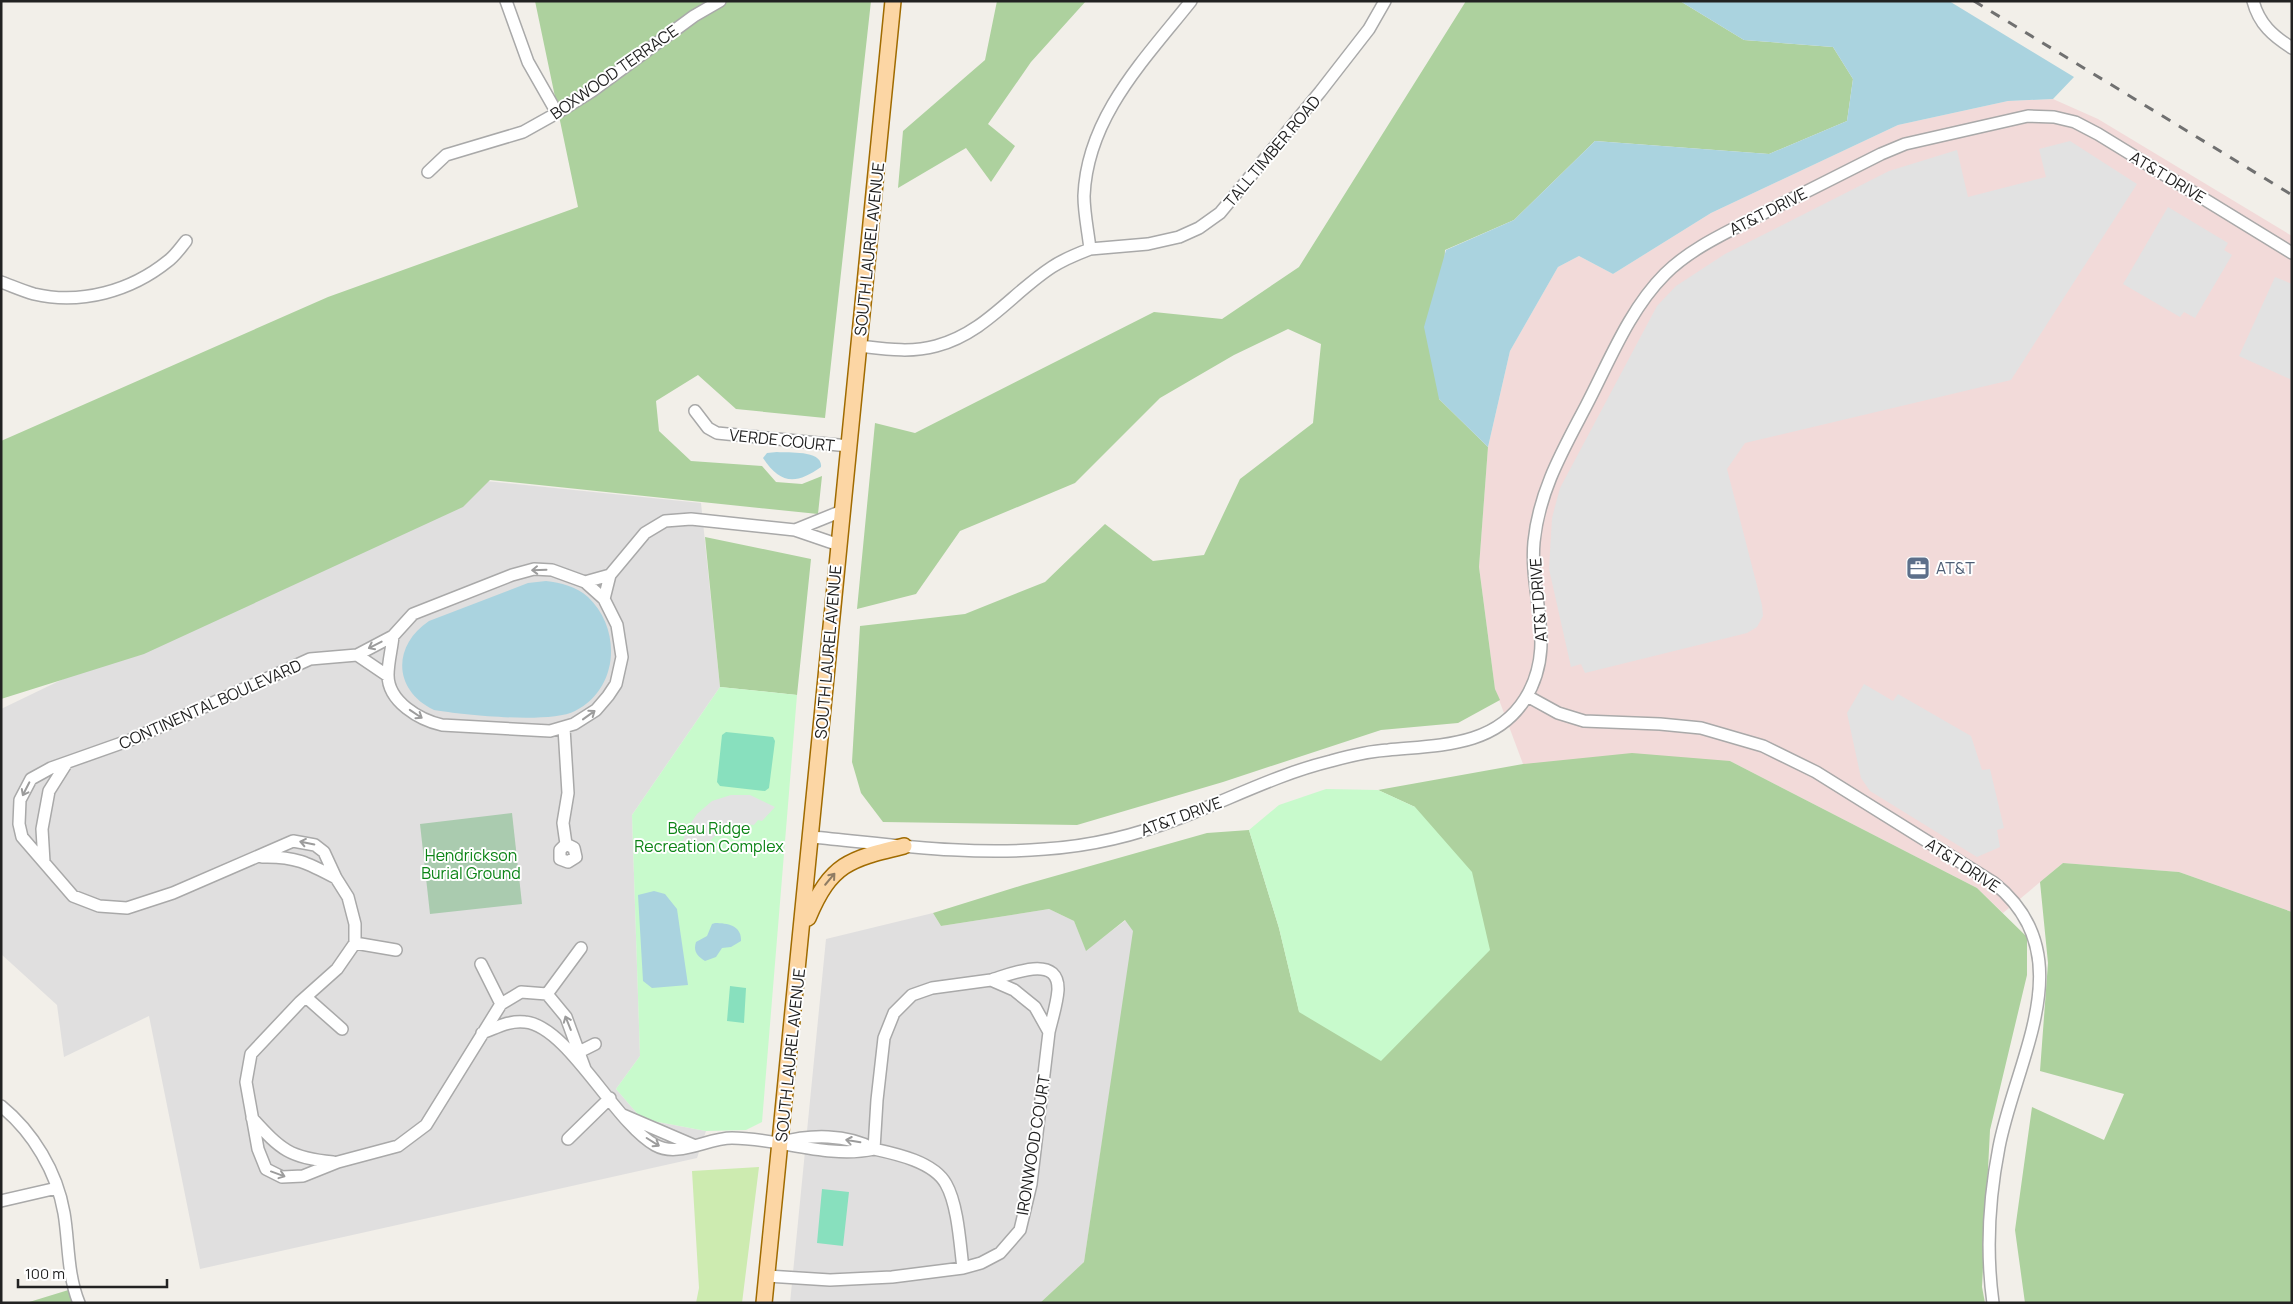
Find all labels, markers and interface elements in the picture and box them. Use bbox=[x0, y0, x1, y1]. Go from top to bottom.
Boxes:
street label: BOXWOOD TERRACE bbox=[546, 20, 682, 124]
street label: TALL TIMBER ROAD bbox=[1219, 90, 1325, 211]
street label: AT&T DRIVE bbox=[2126, 146, 2210, 208]
street label: SOUTH LAUREL AVENUE bbox=[849, 161, 889, 337]
street label: AT&T DRIVE bbox=[1725, 182, 1811, 240]
street label: VERDE COURT bbox=[728, 424, 836, 457]
office icon: AT&T bbox=[1905, 555, 1931, 581]
street label: AT&T DRIVE bbox=[1524, 557, 1552, 643]
place label: AT&T bbox=[1936, 557, 1975, 579]
street label: SOUTH LAUREL AVENUE bbox=[809, 564, 847, 740]
one-way arrow bbox=[531, 565, 548, 575]
one-way arrow bbox=[368, 641, 383, 650]
street label: CONTINENTAL BOULEVARD bbox=[115, 654, 305, 754]
one-way arrow bbox=[409, 709, 423, 719]
one-way arrow bbox=[582, 710, 596, 720]
one-way arrow bbox=[21, 781, 31, 796]
street label: AT&T DRIVE bbox=[1137, 791, 1225, 841]
park label: Beau Ridge Recreation Complex bbox=[634, 817, 784, 857]
street label: AT&T DRIVE bbox=[1921, 833, 2005, 897]
one-way arrow bbox=[299, 838, 315, 847]
park label: Hendrickson Burial Ground bbox=[421, 844, 521, 884]
one-way arrow bbox=[825, 873, 836, 886]
street label: SOUTH LAUREL AVENUE bbox=[770, 967, 810, 1143]
one-way arrow bbox=[563, 1016, 573, 1031]
street label: IRONWOOD COURT bbox=[1011, 1073, 1055, 1217]
one-way arrow bbox=[845, 1135, 861, 1145]
one-way arrow bbox=[645, 1138, 659, 1148]
one-way arrow bbox=[270, 1170, 285, 1179]
scale bar bbox=[18, 1256, 166, 1288]
text: 100 m bbox=[25, 1263, 65, 1284]

